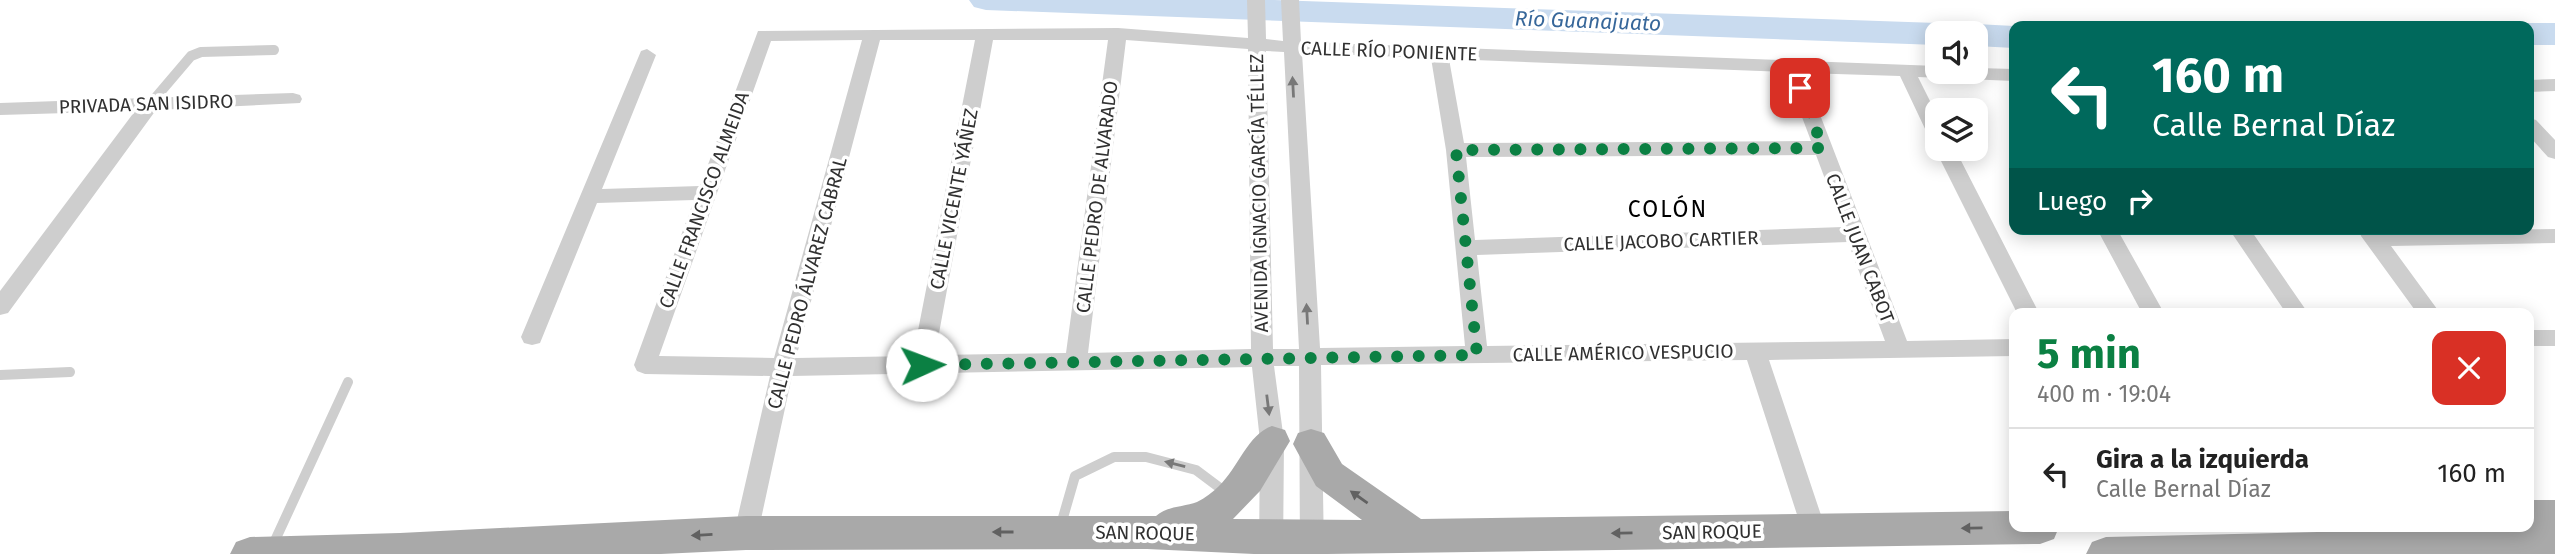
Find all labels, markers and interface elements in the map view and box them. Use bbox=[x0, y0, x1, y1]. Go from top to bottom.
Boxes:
water label: Río Guanajuato bbox=[1514, 5, 1662, 37]
map controls bbox=[1925, 21, 1988, 161]
button: sound bbox=[1925, 21, 1988, 84]
street label: CALLE RÍO PONIENTE bbox=[1300, 36, 1478, 66]
text: 160 m bbox=[2152, 46, 2284, 105]
icon: left bbox=[2037, 49, 2128, 140]
street label: AVENIDA IGNACIO GARCÍA TÉLLEZ bbox=[1245, 53, 1273, 333]
pin bbox=[1770, 58, 1830, 118]
icon: arrive bbox=[1781, 69, 1819, 107]
one-way arrow bbox=[1288, 76, 1299, 98]
street label: CALLE PEDRO DE ALVARADO bbox=[1071, 80, 1123, 314]
street label: CALLE FRANCISCO ALMEIDA bbox=[654, 88, 754, 312]
street label: PRIVADA SAN ISIDRO bbox=[58, 89, 234, 119]
button: layers bbox=[1925, 98, 1988, 161]
street label: CALLE VICENTE YÁÑEZ bbox=[925, 106, 983, 291]
text: Calle Bernal Díaz bbox=[2152, 106, 2395, 144]
street label: CALLE PEDRO ÁLVAREZ CABRAL bbox=[762, 154, 852, 412]
street label: CALLE JUAN CABOT bbox=[1821, 170, 1899, 326]
icon: right bbox=[2121, 182, 2159, 220]
text: Luego bbox=[2037, 186, 2107, 217]
district label: COLÓN bbox=[1628, 194, 1708, 223]
street label: CALLE JACOBO CARTIER bbox=[1563, 226, 1759, 256]
one-way arrow bbox=[1301, 303, 1312, 325]
position arrow bbox=[885, 328, 959, 402]
text: 5 min bbox=[2037, 329, 2141, 379]
button: close bbox=[2432, 331, 2506, 405]
street label: CALLE AMÉRICO VESPUCIO bbox=[1512, 340, 1734, 366]
text: 400 m · 19:04 bbox=[2037, 380, 2171, 408]
one-way arrow bbox=[1262, 394, 1273, 416]
text: Gira a la izquierda bbox=[2096, 444, 2309, 475]
icon: left bbox=[2037, 455, 2075, 493]
one-way arrow bbox=[1164, 458, 1186, 469]
text: 160 m bbox=[2437, 458, 2506, 489]
text: Calle Bernal Díaz bbox=[2096, 475, 2271, 503]
one-way arrow bbox=[1350, 490, 1368, 504]
street label: SAN ROQUE bbox=[1662, 520, 1762, 544]
street label: SAN ROQUE bbox=[1095, 521, 1195, 545]
one-way arrow bbox=[1961, 522, 1983, 534]
one-way arrow bbox=[992, 526, 1014, 538]
one-way arrow bbox=[1611, 527, 1633, 539]
one-way arrow bbox=[691, 530, 713, 541]

